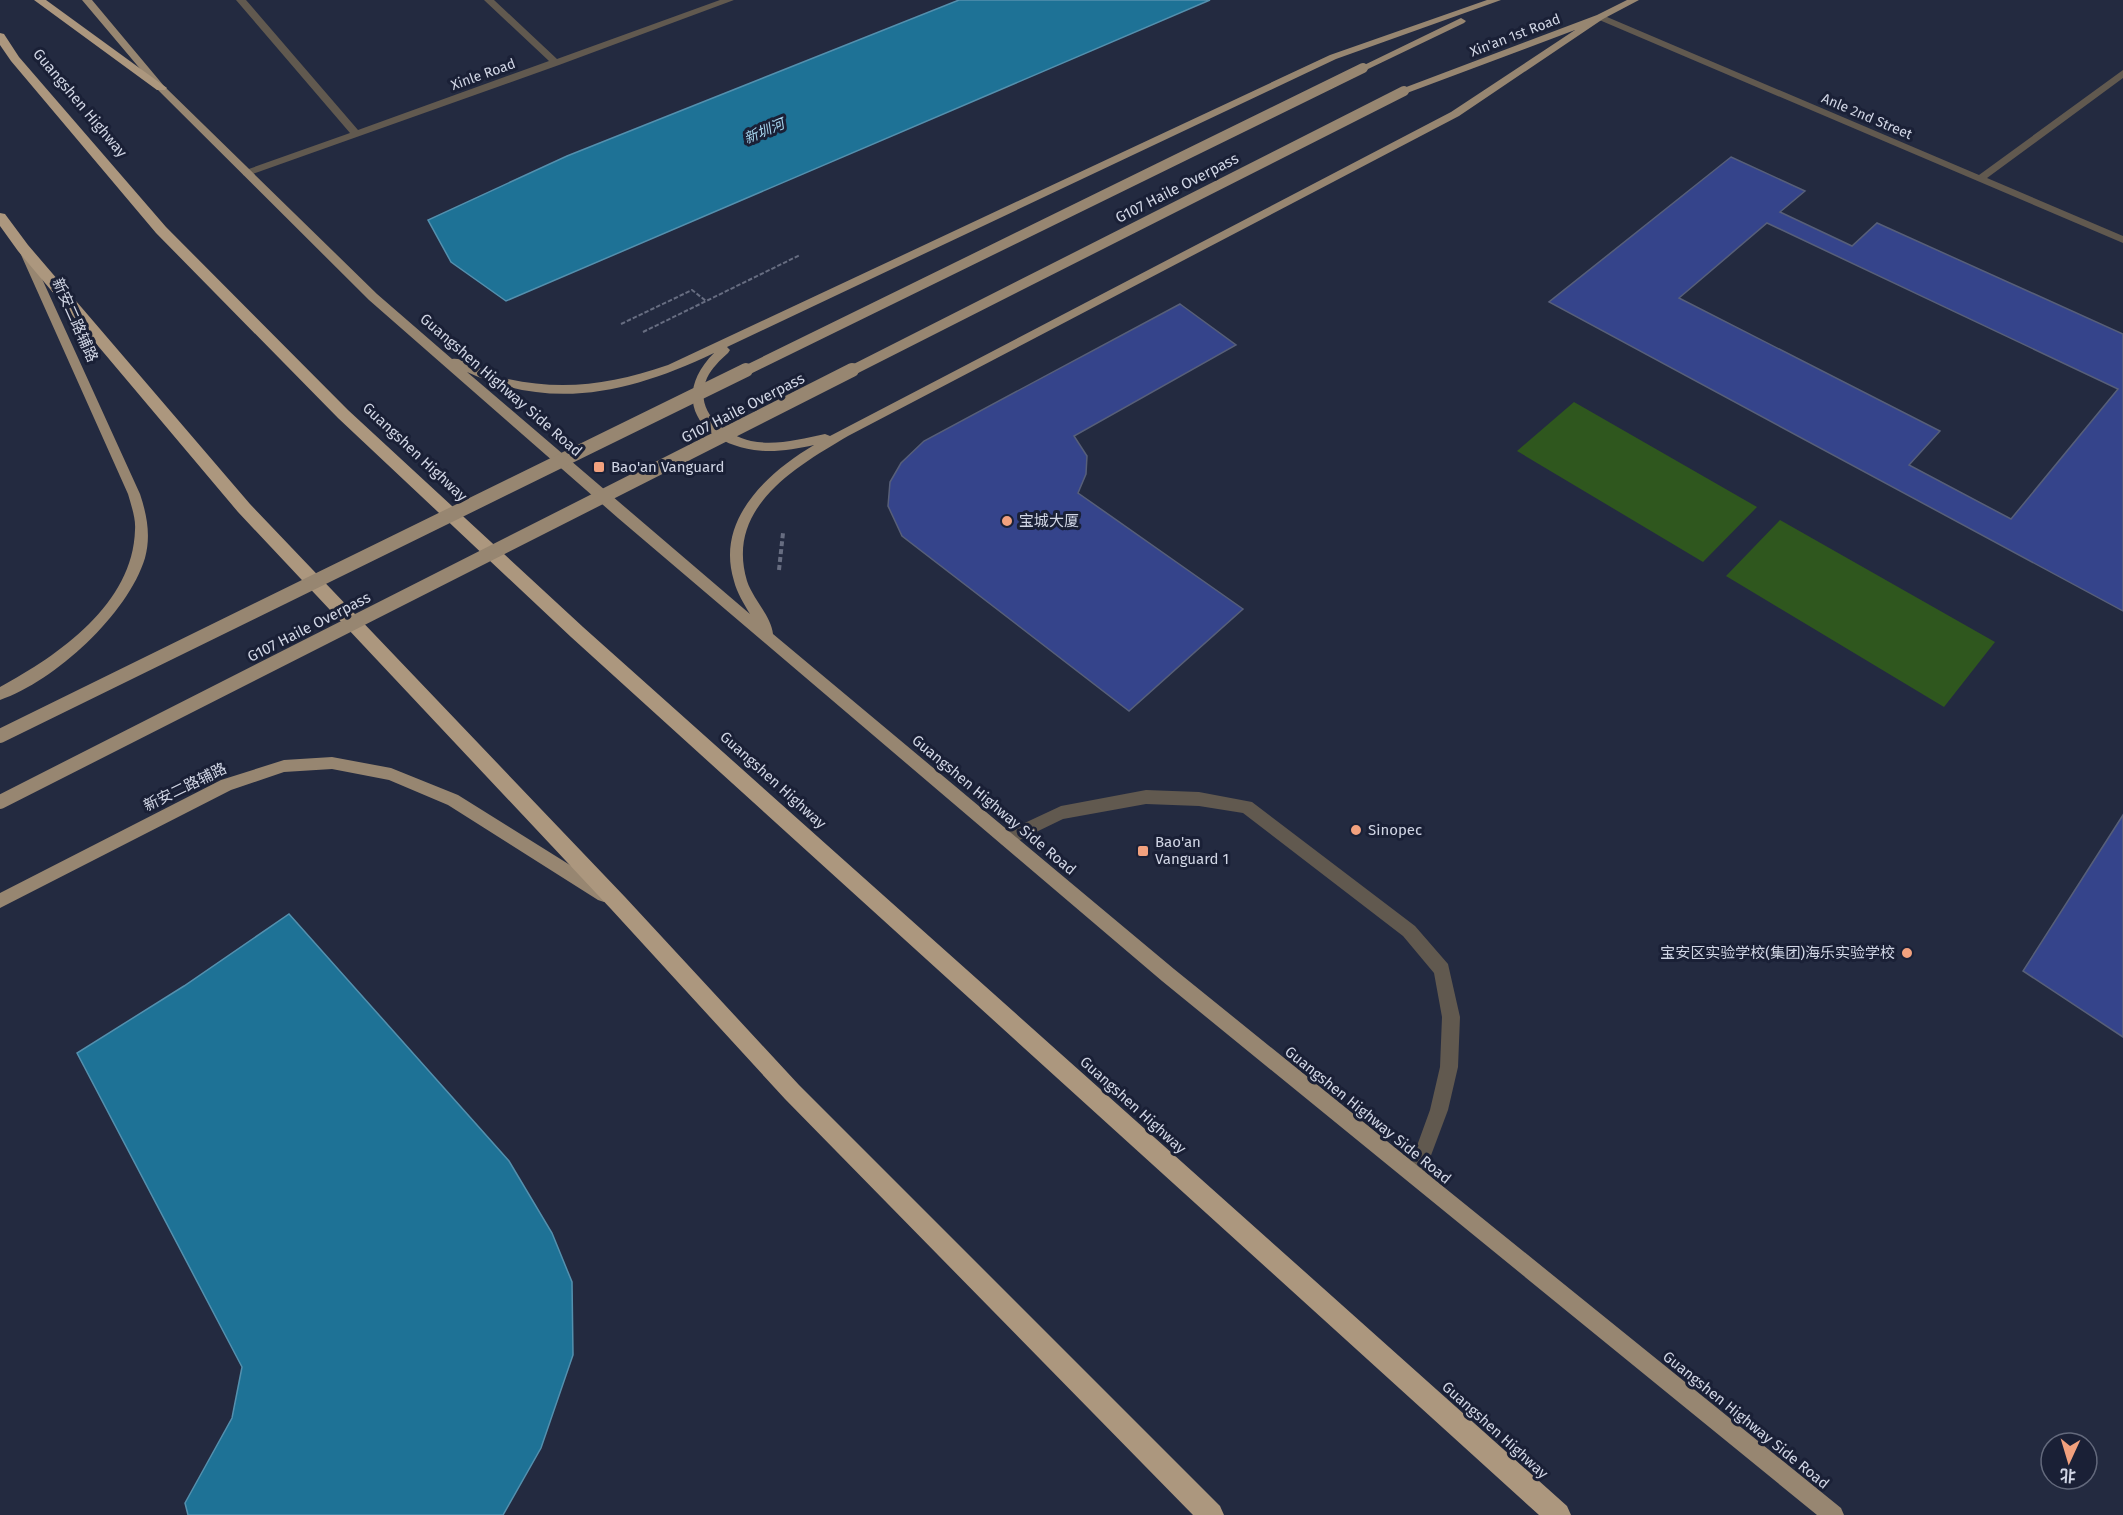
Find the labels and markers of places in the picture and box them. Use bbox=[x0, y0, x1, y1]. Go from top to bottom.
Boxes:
place label: Bao'an Vanguard bbox=[611, 458, 724, 476]
marker: Bao'an Vanguard bbox=[592, 460, 606, 474]
place label: 宝城大厦 bbox=[1019, 512, 1079, 530]
marker: 宝城大厦 bbox=[1000, 514, 1014, 528]
place label: Sinopec bbox=[1368, 821, 1422, 839]
marker: Sinopec bbox=[1349, 823, 1363, 837]
place label: Bao'an Vanguard 1 bbox=[1155, 833, 1229, 868]
marker: Bao'an Vanguard 1 bbox=[1136, 844, 1150, 858]
place label: 宝安区实验学校(集团)海乐实验学校 bbox=[1660, 944, 1895, 962]
marker: 宝安区实验学校(集团)海乐实验学校 bbox=[1900, 946, 1914, 960]

